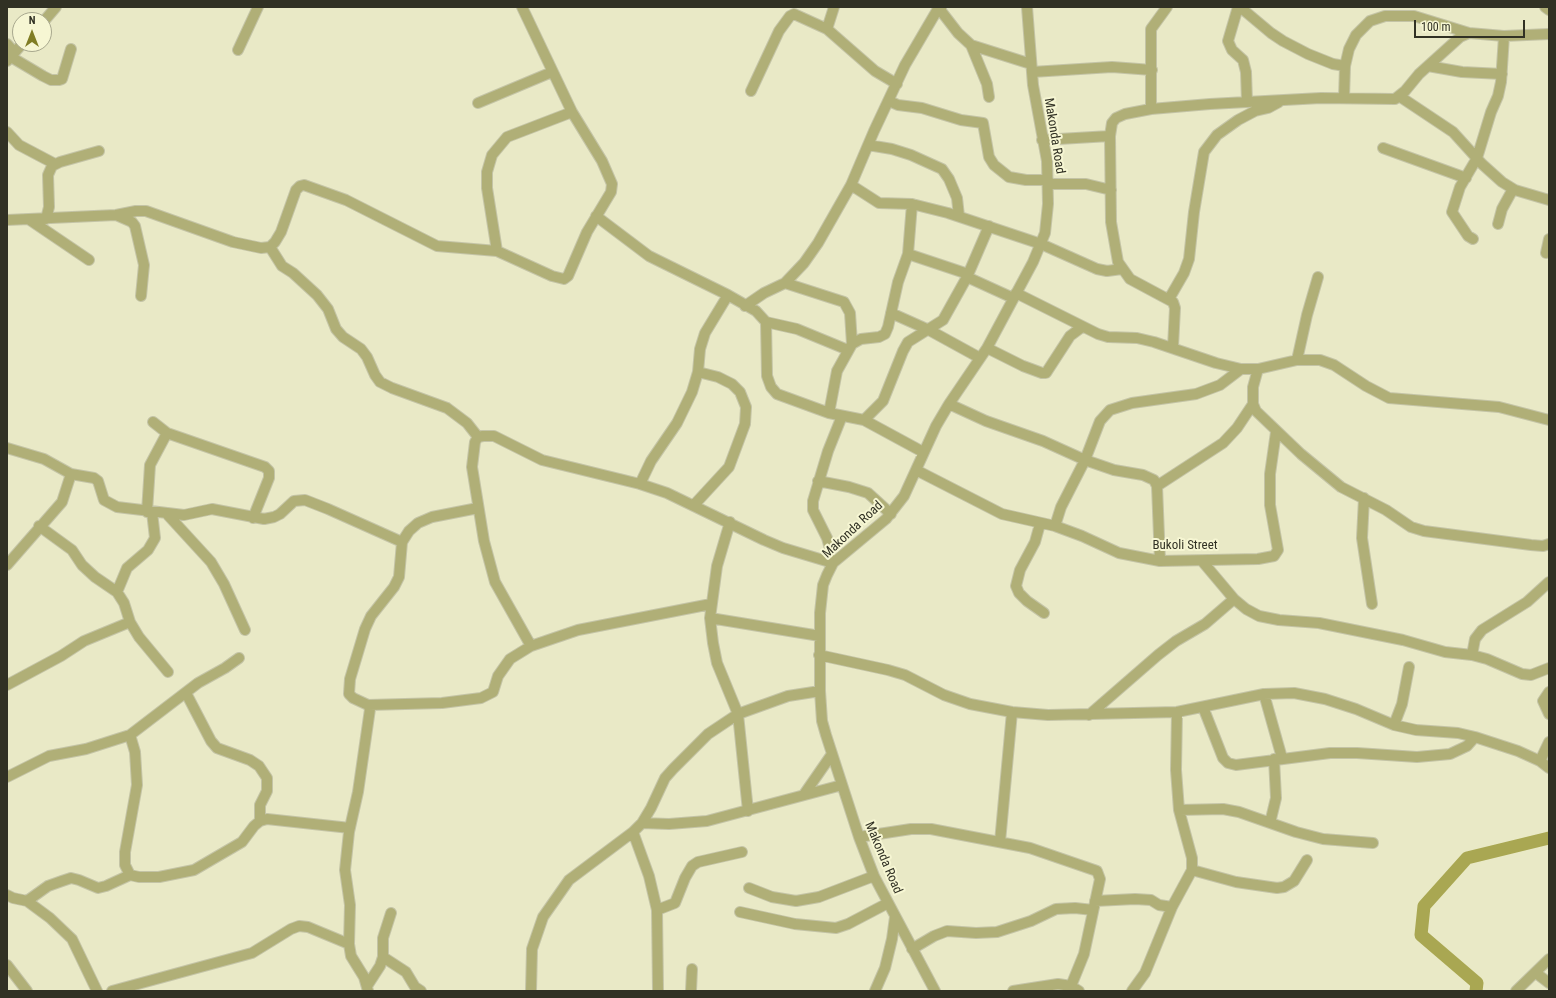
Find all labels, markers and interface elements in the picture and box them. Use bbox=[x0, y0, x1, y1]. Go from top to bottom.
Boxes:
north arrow bbox=[12, 12, 52, 52]
scale bar bbox=[1416, 12, 1527, 38]
text: N bbox=[29, 14, 35, 27]
text: 100 m bbox=[1421, 20, 1451, 34]
street label: Makonda Road bbox=[1040, 97, 1068, 175]
street label: Makonda Road bbox=[820, 498, 886, 562]
street label: Bukoli Street bbox=[1152, 538, 1218, 554]
street label: Makonda Road bbox=[861, 820, 905, 896]

